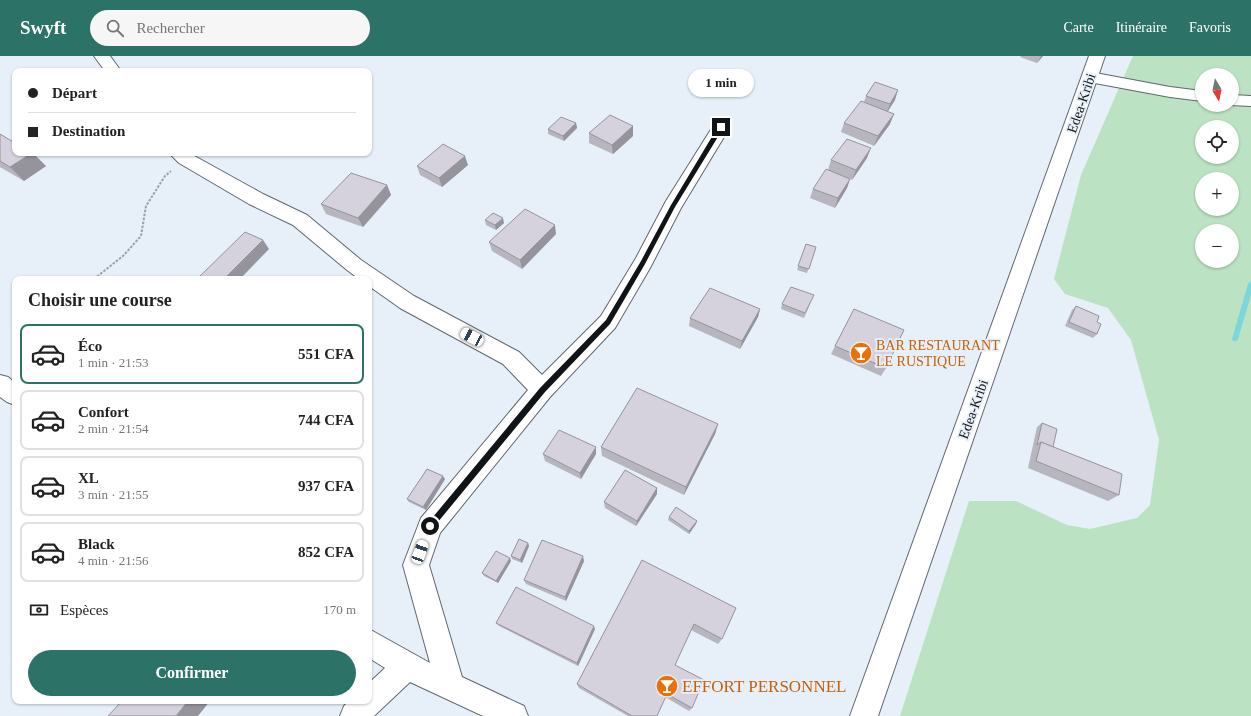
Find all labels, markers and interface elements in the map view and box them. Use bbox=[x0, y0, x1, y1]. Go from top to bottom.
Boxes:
search box bbox=[90, 10, 370, 46]
text: Swyft bbox=[20, 17, 66, 38]
icon: search bbox=[104, 17, 126, 39]
text: Rechercher bbox=[136, 20, 205, 36]
text: Carte bbox=[1063, 20, 1094, 35]
text: Itinéraire bbox=[1116, 20, 1167, 35]
text: Favoris bbox=[1189, 20, 1231, 35]
north arrow bbox=[1195, 68, 1239, 112]
map controls bbox=[1195, 68, 1239, 268]
callout: 1 min bbox=[688, 69, 754, 97]
street label: Edea-Kribi bbox=[1064, 71, 1099, 135]
text: 1 min bbox=[705, 75, 737, 90]
text: Départ bbox=[52, 85, 97, 101]
route end bbox=[712, 118, 730, 136]
button: locate bbox=[1195, 120, 1239, 164]
text: Destination bbox=[52, 123, 125, 139]
button: + bbox=[1195, 172, 1239, 216]
button: − bbox=[1195, 224, 1239, 268]
text: Choisir une course bbox=[28, 290, 172, 310]
car bbox=[459, 326, 485, 348]
icon: car bbox=[30, 336, 66, 372]
text: Éco bbox=[78, 338, 102, 354]
place label: BAR RESTAURANT LE RUSTIQUE bbox=[876, 338, 1000, 369]
bar icon: BAR RESTAURANT LE RUSTIQUE bbox=[848, 340, 874, 366]
text: 551 CFA bbox=[298, 346, 354, 362]
text: 1 min · 21:53 bbox=[78, 355, 148, 370]
street label: Edea-Kribi bbox=[956, 377, 991, 441]
icon: car bbox=[30, 402, 66, 438]
text: Confort bbox=[78, 404, 129, 420]
text: 744 CFA bbox=[298, 412, 354, 428]
text: 2 min · 21:54 bbox=[78, 421, 148, 436]
icon: car bbox=[30, 468, 66, 504]
text: XL bbox=[78, 470, 99, 486]
text: 937 CFA bbox=[298, 478, 354, 494]
text: 3 min · 21:55 bbox=[78, 487, 148, 502]
route start bbox=[421, 517, 439, 535]
icon: car bbox=[30, 534, 66, 570]
text: Black bbox=[78, 536, 115, 552]
car bbox=[410, 539, 430, 565]
text: 852 CFA bbox=[298, 544, 354, 560]
text: 4 min · 21:56 bbox=[78, 553, 148, 568]
icon: cash bbox=[28, 599, 50, 621]
text: Espèces bbox=[60, 602, 108, 618]
text: 170 m bbox=[323, 602, 356, 617]
button: Confirmer bbox=[28, 650, 356, 696]
bar icon: EFFORT PERSONNEL bbox=[654, 673, 680, 699]
place label: EFFORT PERSONNEL bbox=[682, 677, 846, 696]

